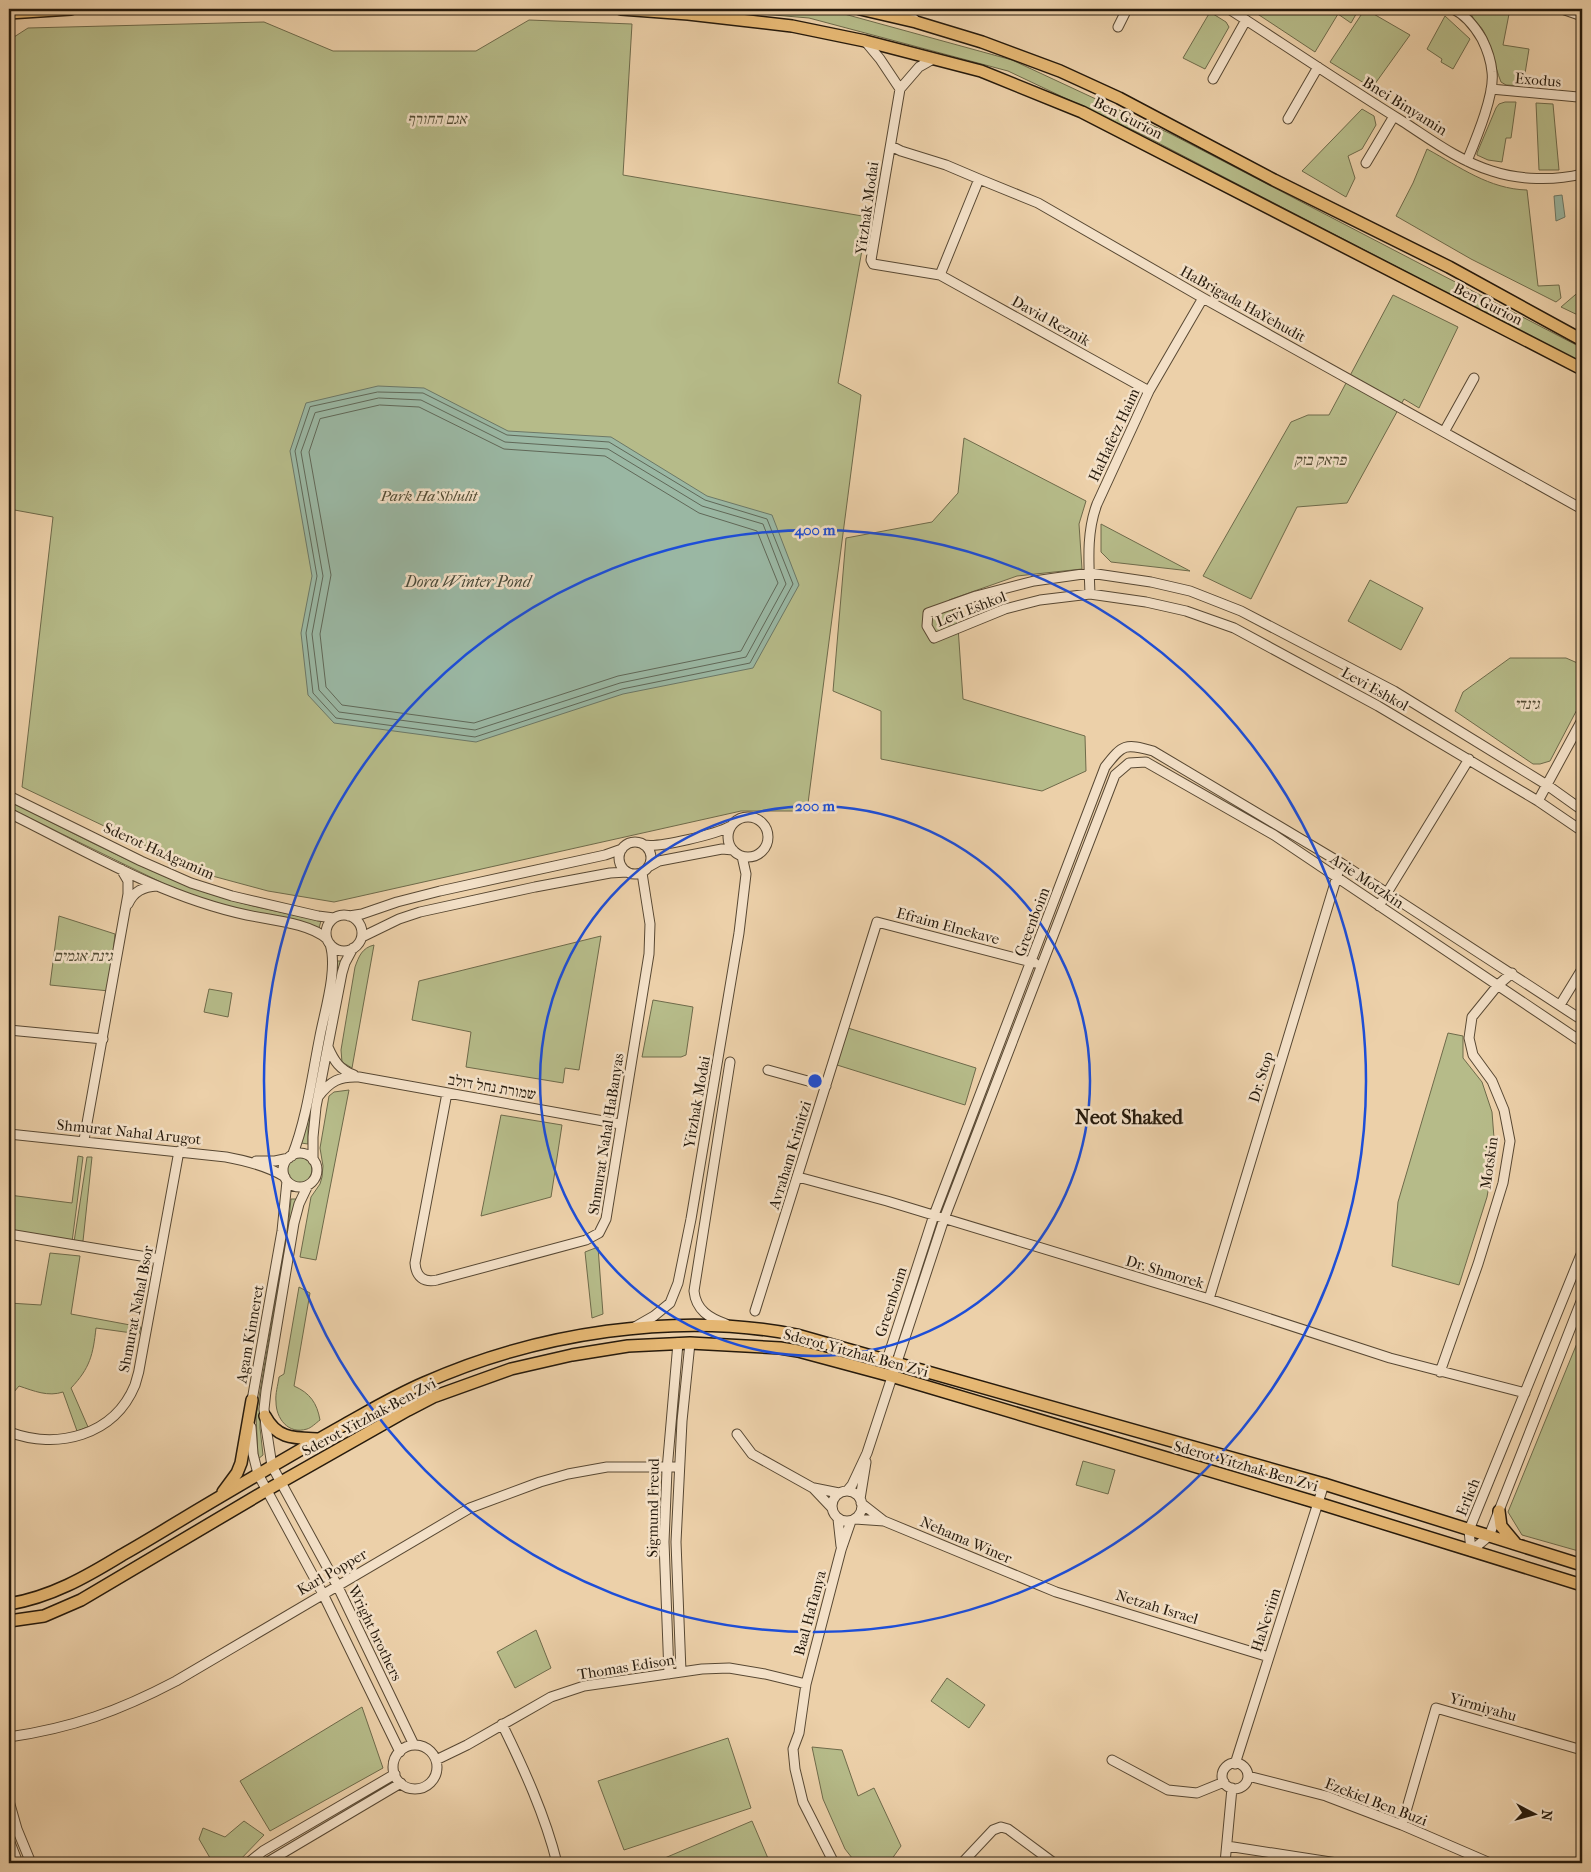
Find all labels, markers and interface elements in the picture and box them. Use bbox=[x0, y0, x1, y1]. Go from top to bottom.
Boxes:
street label: Exodus bbox=[1514, 69, 1562, 91]
street label: Bnei Binyamin bbox=[1359, 73, 1451, 139]
street label: Ben Gurion bbox=[1090, 93, 1166, 143]
park label: אגם החורף bbox=[407, 110, 469, 128]
street label: Yitzhak Modai bbox=[851, 160, 882, 256]
street label: HaBrigada HaYehudit bbox=[1177, 262, 1310, 346]
street label: Ben Gurion bbox=[1450, 279, 1526, 329]
street label: David Reznik bbox=[1009, 292, 1094, 350]
street label: HaHafetz Haim bbox=[1085, 385, 1144, 484]
park label: פראק בזק bbox=[1294, 451, 1347, 469]
park label: Park Ha'Shlulit bbox=[380, 487, 479, 505]
text: 400 m bbox=[793, 521, 836, 539]
water label: Dora Winter Pond bbox=[404, 572, 533, 591]
street label: Levi Eshkol bbox=[933, 587, 1009, 631]
street label: Levi Eshkol bbox=[1338, 663, 1412, 715]
park label: גינדי bbox=[1514, 695, 1540, 713]
text: 200 m bbox=[795, 797, 835, 815]
street label: Sderot HaAgamim bbox=[101, 819, 218, 884]
street label: Arie Motzkin bbox=[1326, 849, 1408, 912]
street label: Greenboim bbox=[1011, 884, 1054, 959]
street label: Efraim Elnekave bbox=[895, 904, 1002, 949]
park label: גינת אגמים bbox=[53, 947, 113, 965]
street label: Dr. Stop bbox=[1245, 1049, 1277, 1105]
street label: Shmurat Nahal HaBanyas bbox=[584, 1051, 628, 1216]
street label: Yitzhak Modai bbox=[680, 1054, 714, 1151]
street label: שמורת נחל דולב bbox=[446, 1070, 538, 1104]
centre of rings bbox=[806, 1072, 824, 1090]
street label: Avraham Krinitzi bbox=[765, 1098, 815, 1212]
district label: Neot Shaked bbox=[1075, 1106, 1184, 1129]
street label: Shmurat Nahal Arugot bbox=[56, 1115, 203, 1149]
street label: Motskin bbox=[1476, 1135, 1502, 1190]
street label: Shmurat Nahal Bsor bbox=[115, 1243, 157, 1374]
street label: Dr. Shmorek bbox=[1124, 1252, 1207, 1293]
street label: Greenboim bbox=[871, 1264, 911, 1339]
street label: Agam Kinneret bbox=[232, 1283, 268, 1386]
street label: Sderot Yitzhak Ben Zvi bbox=[782, 1325, 931, 1381]
street label: Sderot Yitzhak Ben Zvi bbox=[299, 1374, 440, 1460]
street label: Sderot Yitzhak Ben Zvi bbox=[1172, 1437, 1321, 1495]
street label: Sigmund Freud bbox=[643, 1457, 663, 1558]
street label: Erlich bbox=[1452, 1475, 1484, 1518]
street label: Nehama Winer bbox=[917, 1513, 1015, 1568]
street label: Karl Popper bbox=[294, 1544, 371, 1599]
street label: Baal HaTanya bbox=[790, 1567, 830, 1658]
street label: Wright brothers bbox=[344, 1581, 406, 1684]
street label: HaNeviim bbox=[1247, 1585, 1285, 1654]
street label: Netzah Israel bbox=[1114, 1586, 1200, 1628]
street label: Thomas Edison bbox=[576, 1650, 676, 1684]
street label: Yirmiyahu bbox=[1446, 1689, 1519, 1725]
street label: Ezekiel Ben Buzi bbox=[1322, 1774, 1430, 1830]
north arrow bbox=[1508, 1790, 1558, 1840]
text: N bbox=[1537, 1809, 1555, 1822]

